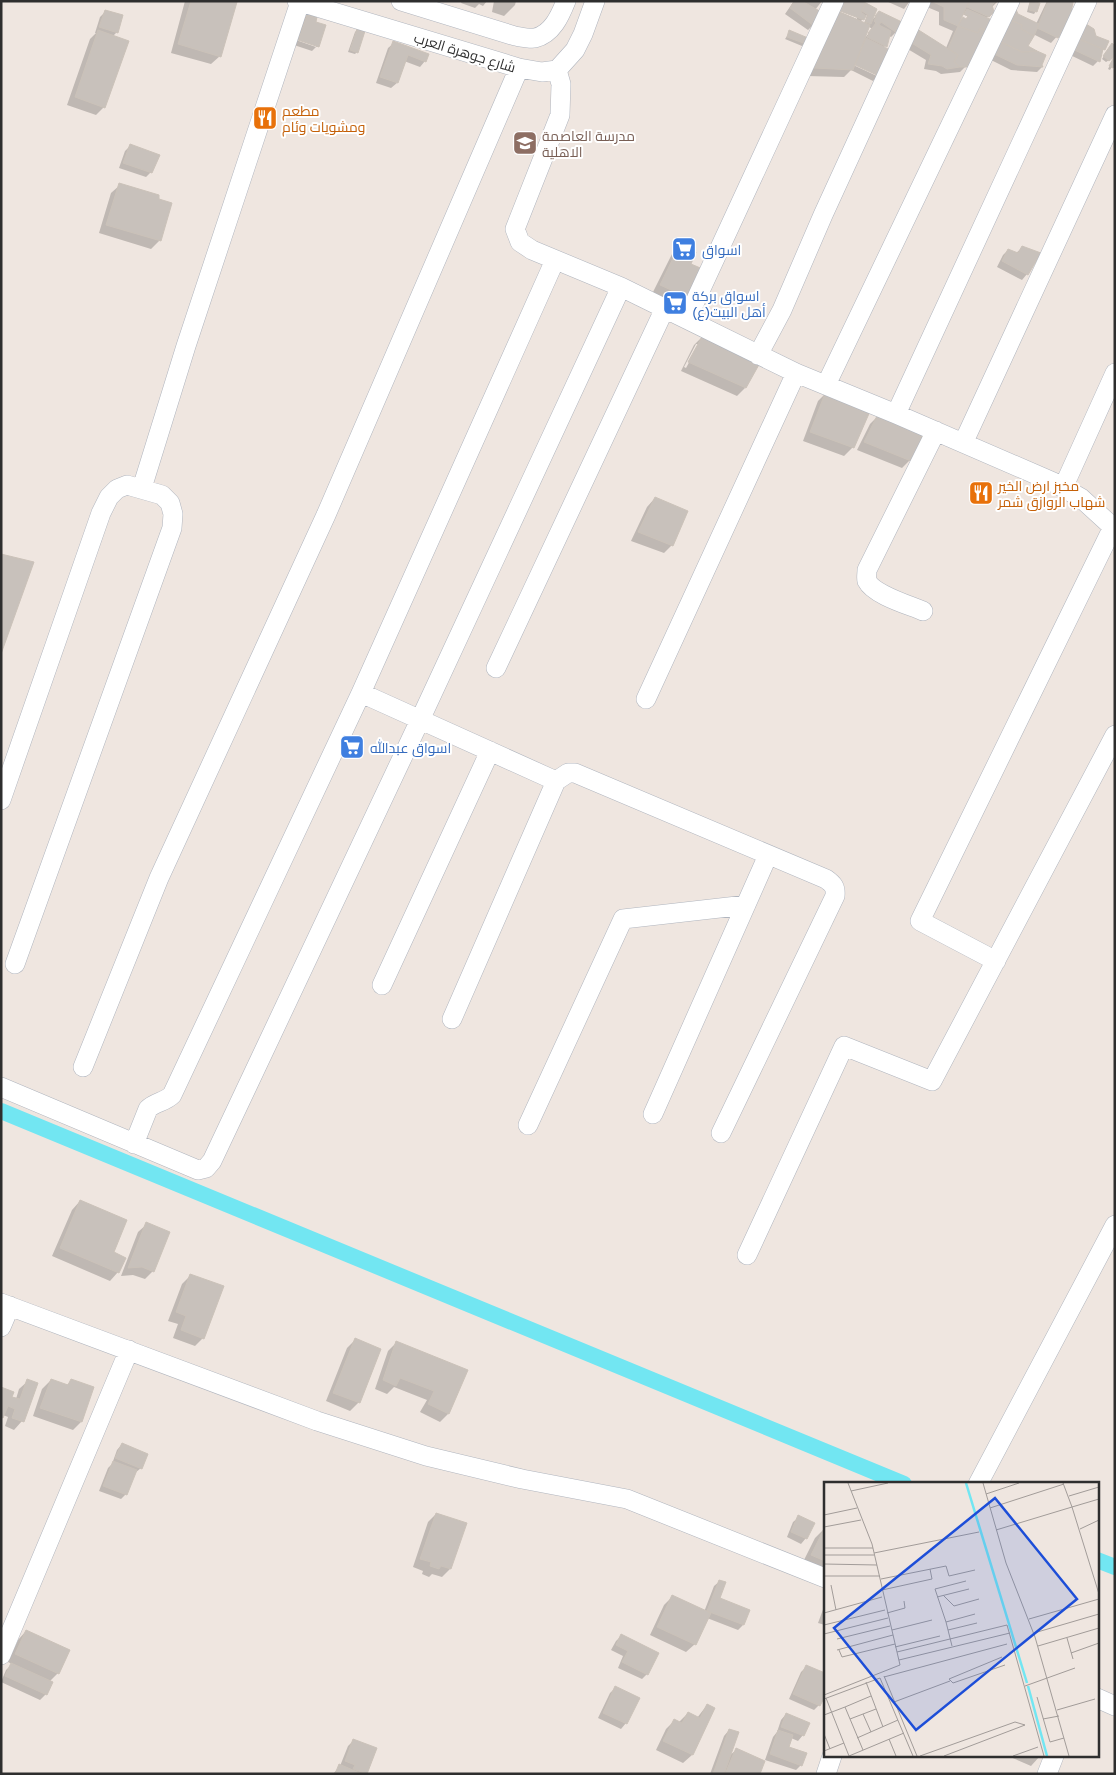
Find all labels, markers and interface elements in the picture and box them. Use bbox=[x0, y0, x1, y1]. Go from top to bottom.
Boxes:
street label: شارع جوهرة العرب bbox=[412, 28, 518, 76]
place label: مطعم ومشويات وئام bbox=[282, 102, 365, 137]
restaurant icon: مطعم ومشويات وئام bbox=[252, 105, 278, 131]
place label: مدرسة العاصمة الاهلية bbox=[542, 127, 635, 160]
school or university icon: مدرسة العاصمة الاهلية bbox=[512, 130, 538, 156]
supermarket icon: اسواق bbox=[671, 236, 697, 262]
place label: اسواق bbox=[702, 241, 741, 259]
place label: اسواق بركة أهل البيت(ع) bbox=[692, 287, 766, 321]
supermarket icon: اسواق بركة أهل البيت(ع) bbox=[662, 290, 688, 316]
place label: مخبز ارض الخير شهاب الروازق شمر bbox=[997, 477, 1105, 511]
restaurant icon: مخبز ارض الخير شهاب الروازق شمر bbox=[968, 480, 994, 506]
supermarket icon: اسواق عبدالله bbox=[339, 734, 365, 760]
place label: اسواق عبدالله bbox=[370, 739, 451, 757]
inset map bbox=[824, 1482, 1098, 1758]

